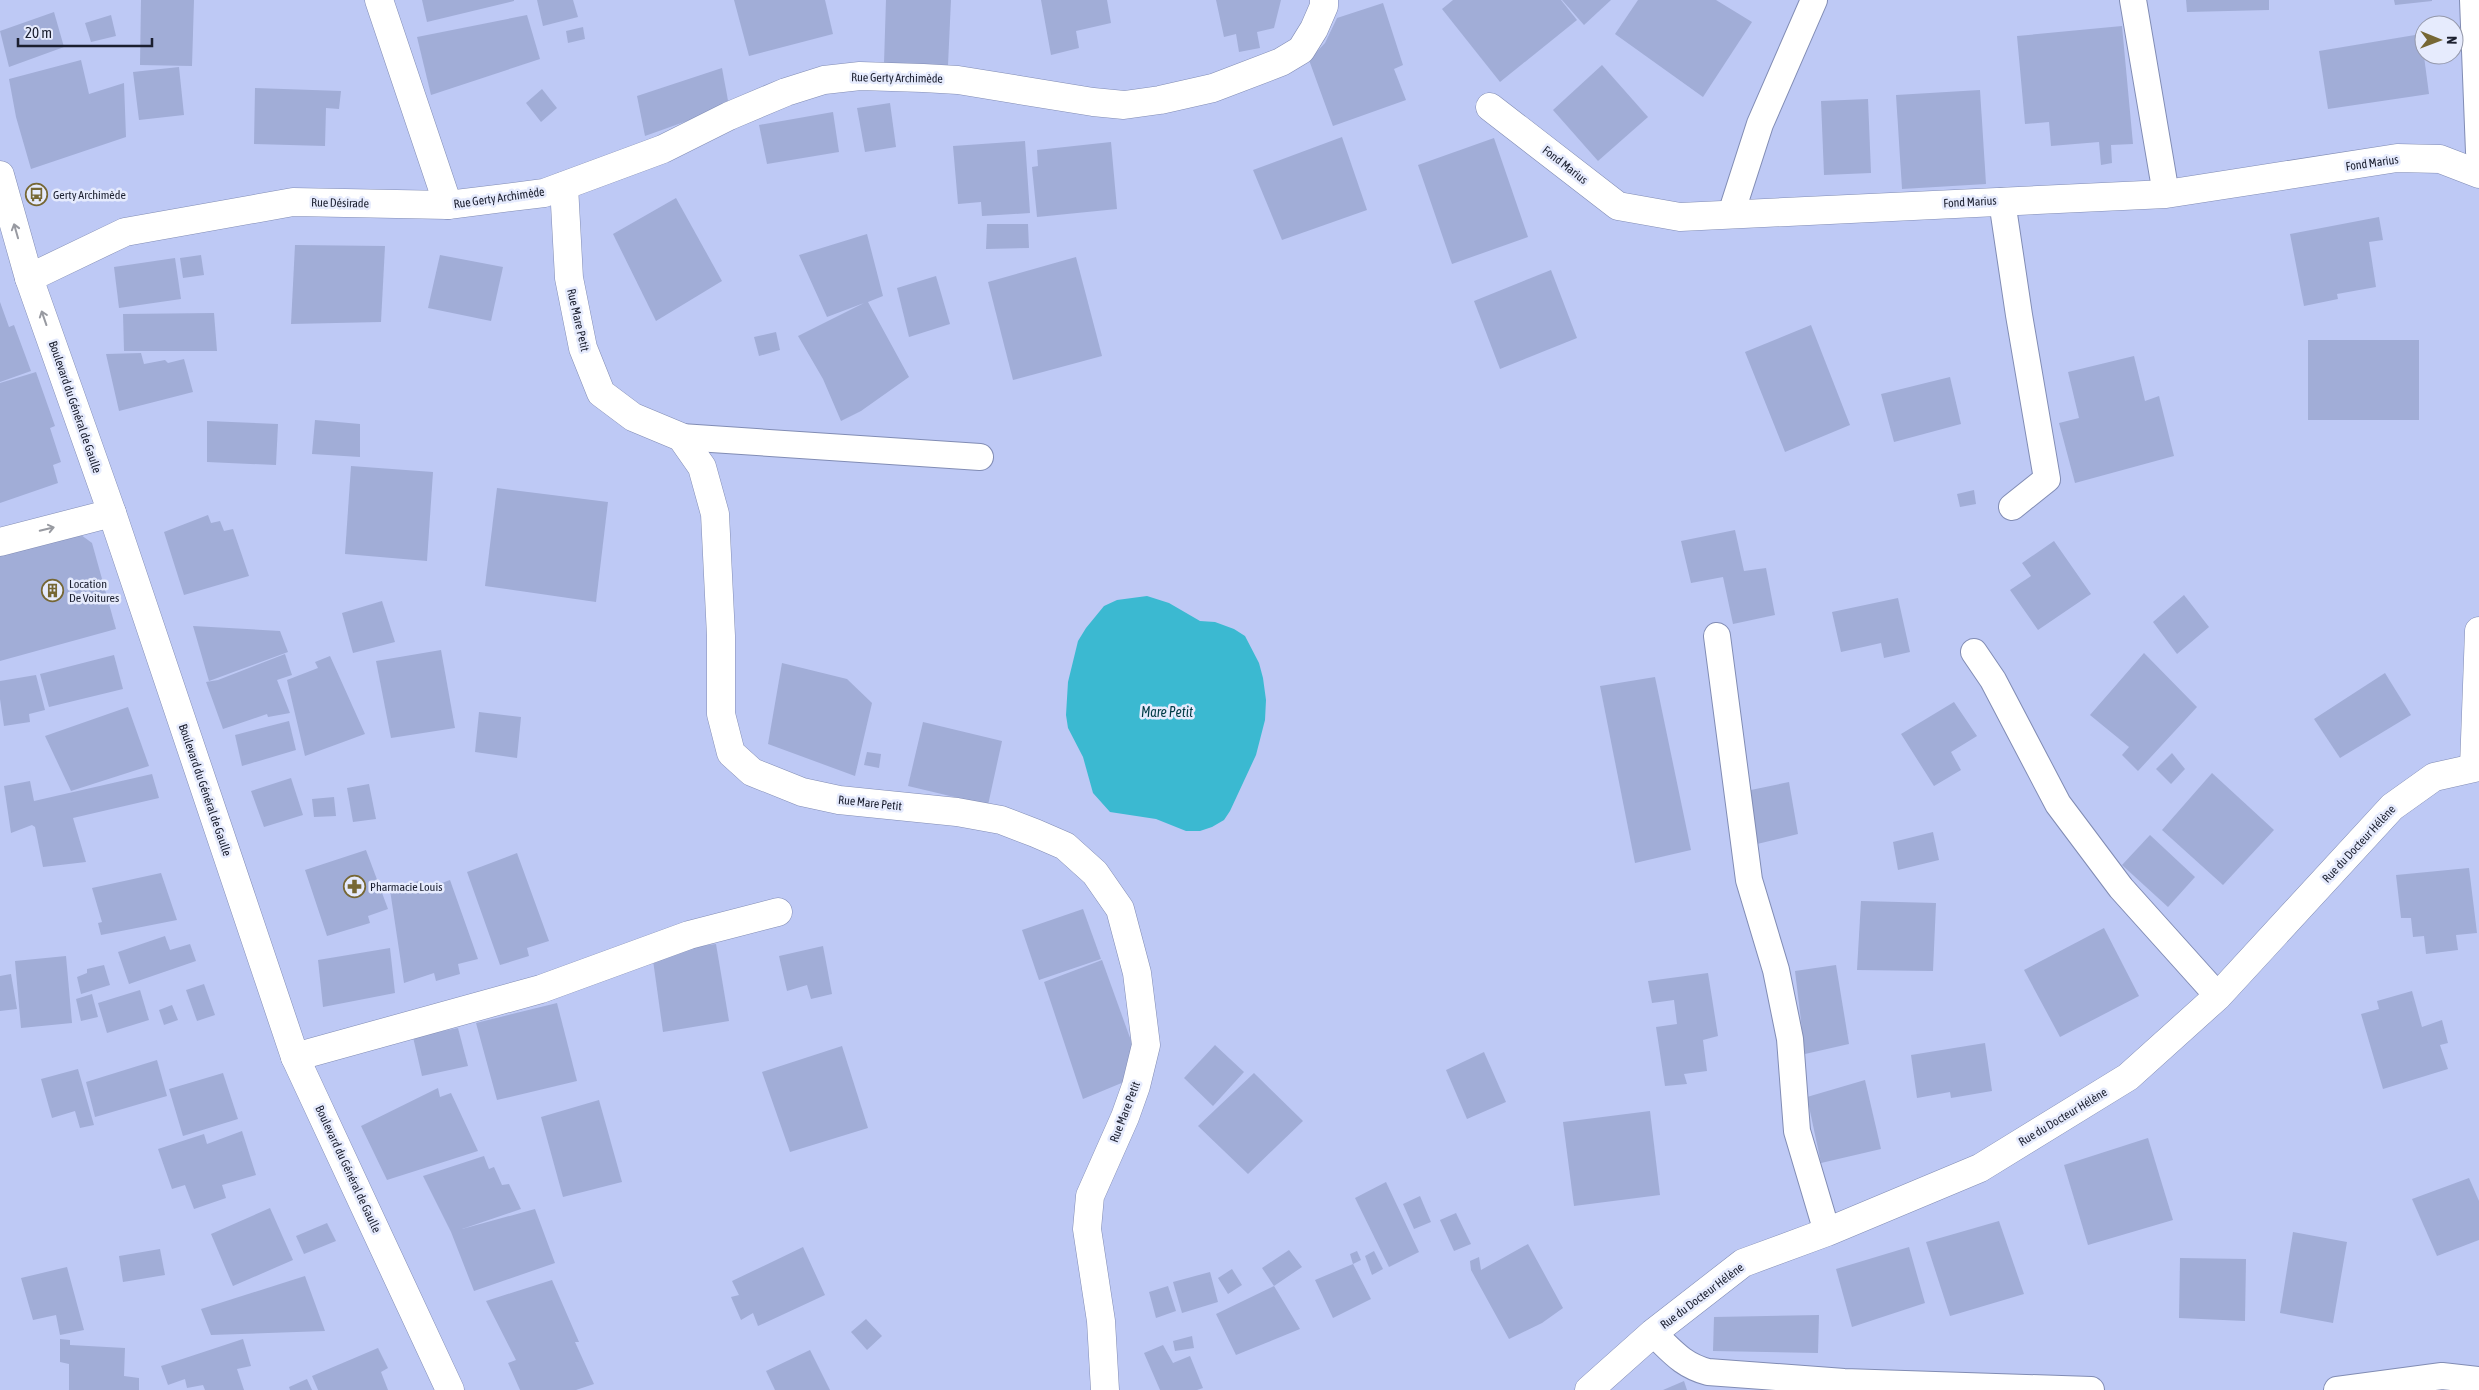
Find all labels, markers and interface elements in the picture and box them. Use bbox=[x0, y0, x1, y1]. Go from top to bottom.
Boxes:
scale bar bbox=[18, 15, 151, 47]
north arrow bbox=[2414, 15, 2464, 65]
text: 20 m bbox=[25, 24, 52, 41]
text: N bbox=[2444, 36, 2460, 44]
street label: Rue Gerty Archimède bbox=[851, 70, 943, 86]
street label: Fond Marius bbox=[1540, 143, 1590, 187]
street label: Fond Marius bbox=[2345, 152, 2399, 174]
bus stop icon: Gerty Archimède bbox=[25, 183, 49, 207]
street label: Rue Gerty Archimède bbox=[453, 185, 545, 211]
place label: Gerty Archimède bbox=[53, 188, 126, 202]
street label: Fond Marius bbox=[1943, 194, 1997, 210]
street label: Rue Désirade bbox=[311, 195, 369, 211]
one-way arrow bbox=[11, 223, 20, 239]
street label: Rue Mare Petit bbox=[564, 287, 592, 353]
one-way arrow bbox=[38, 311, 48, 327]
street label: Boulevard du Général de Gaulle bbox=[46, 339, 104, 475]
one-way arrow bbox=[39, 524, 55, 534]
place label: Location De Voitures bbox=[69, 577, 119, 605]
building icon: Location De Voitures bbox=[41, 579, 65, 603]
water label: Mare Petit bbox=[1141, 704, 1193, 720]
street label: Boulevard du Général de Gaulle bbox=[176, 722, 234, 858]
street label: Rue Mare Petit bbox=[837, 793, 903, 813]
street label: Rue du Docteur Hélène bbox=[2320, 802, 2398, 886]
pharmacy icon: Pharmacie Louis bbox=[342, 875, 366, 899]
place label: Pharmacie Louis bbox=[370, 880, 442, 894]
street label: Rue Mare Petit bbox=[1107, 1079, 1143, 1144]
street label: Rue du Docteur Hélène bbox=[2016, 1085, 2110, 1149]
street label: Boulevard du Général de Gaulle bbox=[312, 1103, 384, 1235]
street label: Rue du Docteur Hélène bbox=[1658, 1260, 1746, 1332]

